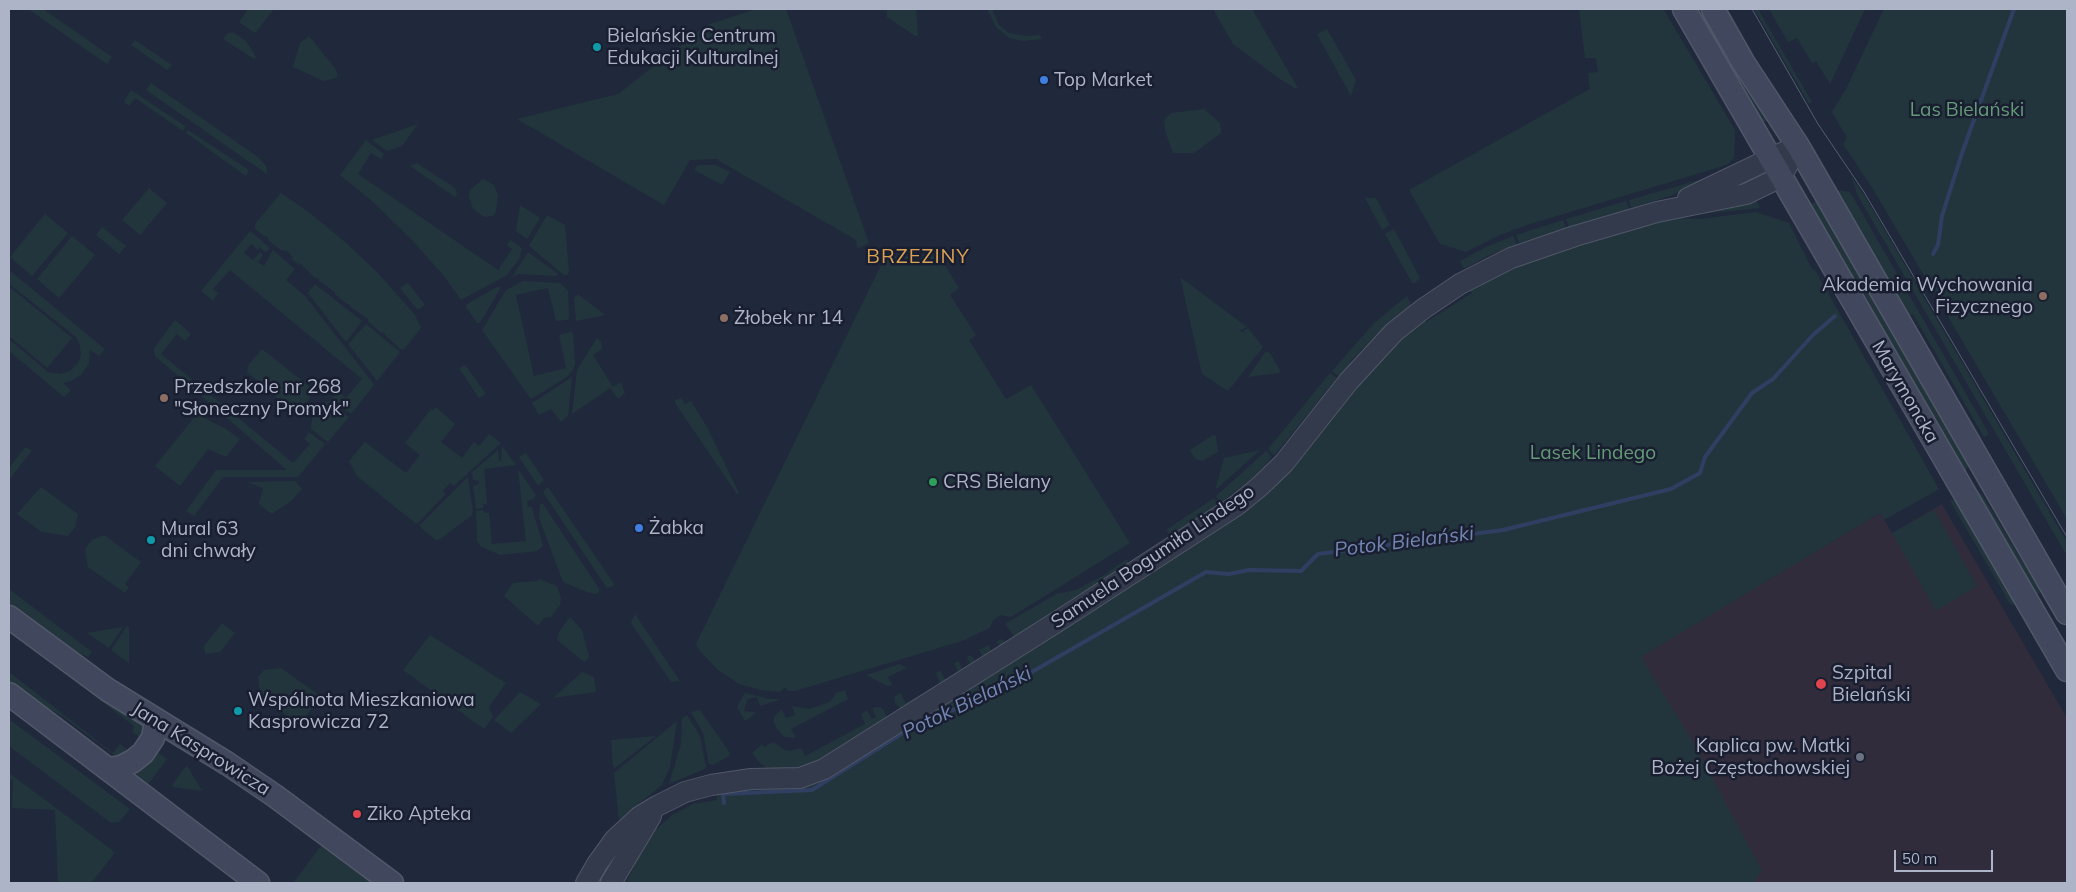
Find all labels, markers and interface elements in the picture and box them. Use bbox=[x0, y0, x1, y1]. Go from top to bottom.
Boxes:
place label: Bielańskie Centrum Edukacji Kulturalnej bbox=[607, 25, 779, 69]
marker: Bielańskie Centrum Edukacji Kulturalnej bbox=[591, 41, 603, 53]
place label: Top Market bbox=[1054, 69, 1152, 91]
marker: Top Market bbox=[1038, 74, 1050, 86]
park label: Las Bielański bbox=[1910, 99, 2024, 121]
district label: BRZEZINY bbox=[865, 245, 971, 269]
place label: Akademia Wychowania Fizycznego bbox=[1822, 274, 2033, 318]
marker: Akademia Wychowania Fizycznego bbox=[2037, 290, 2049, 302]
place label: Żłobek nr 14 bbox=[734, 307, 843, 329]
marker: Żłobek nr 14 bbox=[718, 312, 730, 324]
street label: Marymoncka bbox=[1867, 337, 1943, 447]
place label: Przedszkole nr 268 "Słoneczny Promyk" bbox=[174, 376, 349, 420]
marker: Przedszkole nr 268 "Słoneczny Promyk" bbox=[158, 392, 170, 404]
park label: Lasek Lindego bbox=[1530, 442, 1656, 464]
place label: CRS Bielany bbox=[943, 471, 1051, 493]
marker: CRS Bielany bbox=[927, 476, 939, 488]
street label: Samuela Bogumiła Lindego bbox=[1047, 480, 1259, 634]
place label: Żabka bbox=[649, 517, 704, 539]
place label: Mural 63 dni chwały bbox=[161, 518, 256, 562]
marker: Żabka bbox=[633, 522, 645, 534]
water label: Potok Bielański bbox=[1333, 522, 1475, 562]
marker: Mural 63 dni chwały bbox=[145, 534, 157, 546]
water label: Potok Bielański bbox=[899, 661, 1035, 745]
place label: Szpital Bielański bbox=[1832, 662, 1911, 706]
marker: Szpital Bielański bbox=[1814, 677, 1828, 691]
place label: Wspólnota Mieszkaniowa Kasprowicza 72 bbox=[248, 689, 475, 733]
street label: Jana Kasprowicza bbox=[128, 697, 274, 801]
marker: Wspólnota Mieszkaniowa Kasprowicza 72 bbox=[232, 705, 244, 717]
place label: Kaplica pw. Matki Bożej Częstochowskiej bbox=[1651, 735, 1850, 779]
marker: Kaplica pw. Matki Bożej Częstochowskiej bbox=[1854, 751, 1866, 763]
place label: Ziko Apteka bbox=[367, 803, 471, 825]
marker: Ziko Apteka bbox=[351, 808, 363, 820]
scale bar bbox=[1896, 840, 1995, 872]
text: 50 m bbox=[1902, 849, 1937, 868]

